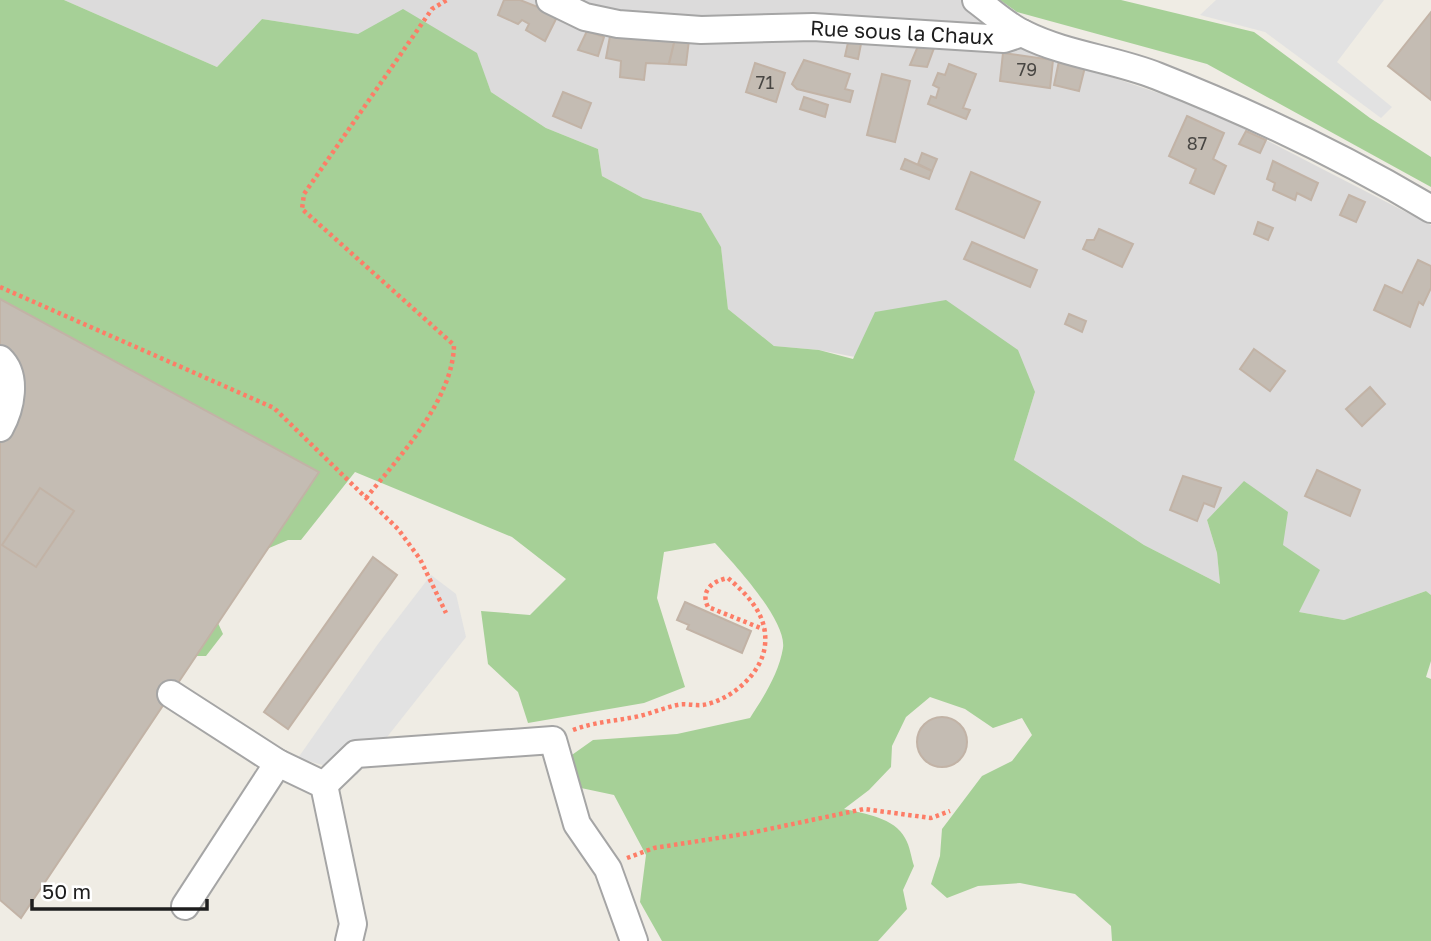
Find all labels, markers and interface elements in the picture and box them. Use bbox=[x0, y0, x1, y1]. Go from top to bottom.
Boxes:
street label: Rue sous la Chaux bbox=[810, 14, 995, 50]
house number: 79 bbox=[1017, 58, 1037, 80]
house number: 71 bbox=[756, 71, 774, 93]
house number: 87 bbox=[1187, 132, 1207, 154]
scale bar bbox=[32, 867, 206, 911]
text: 50 m bbox=[42, 878, 91, 904]

